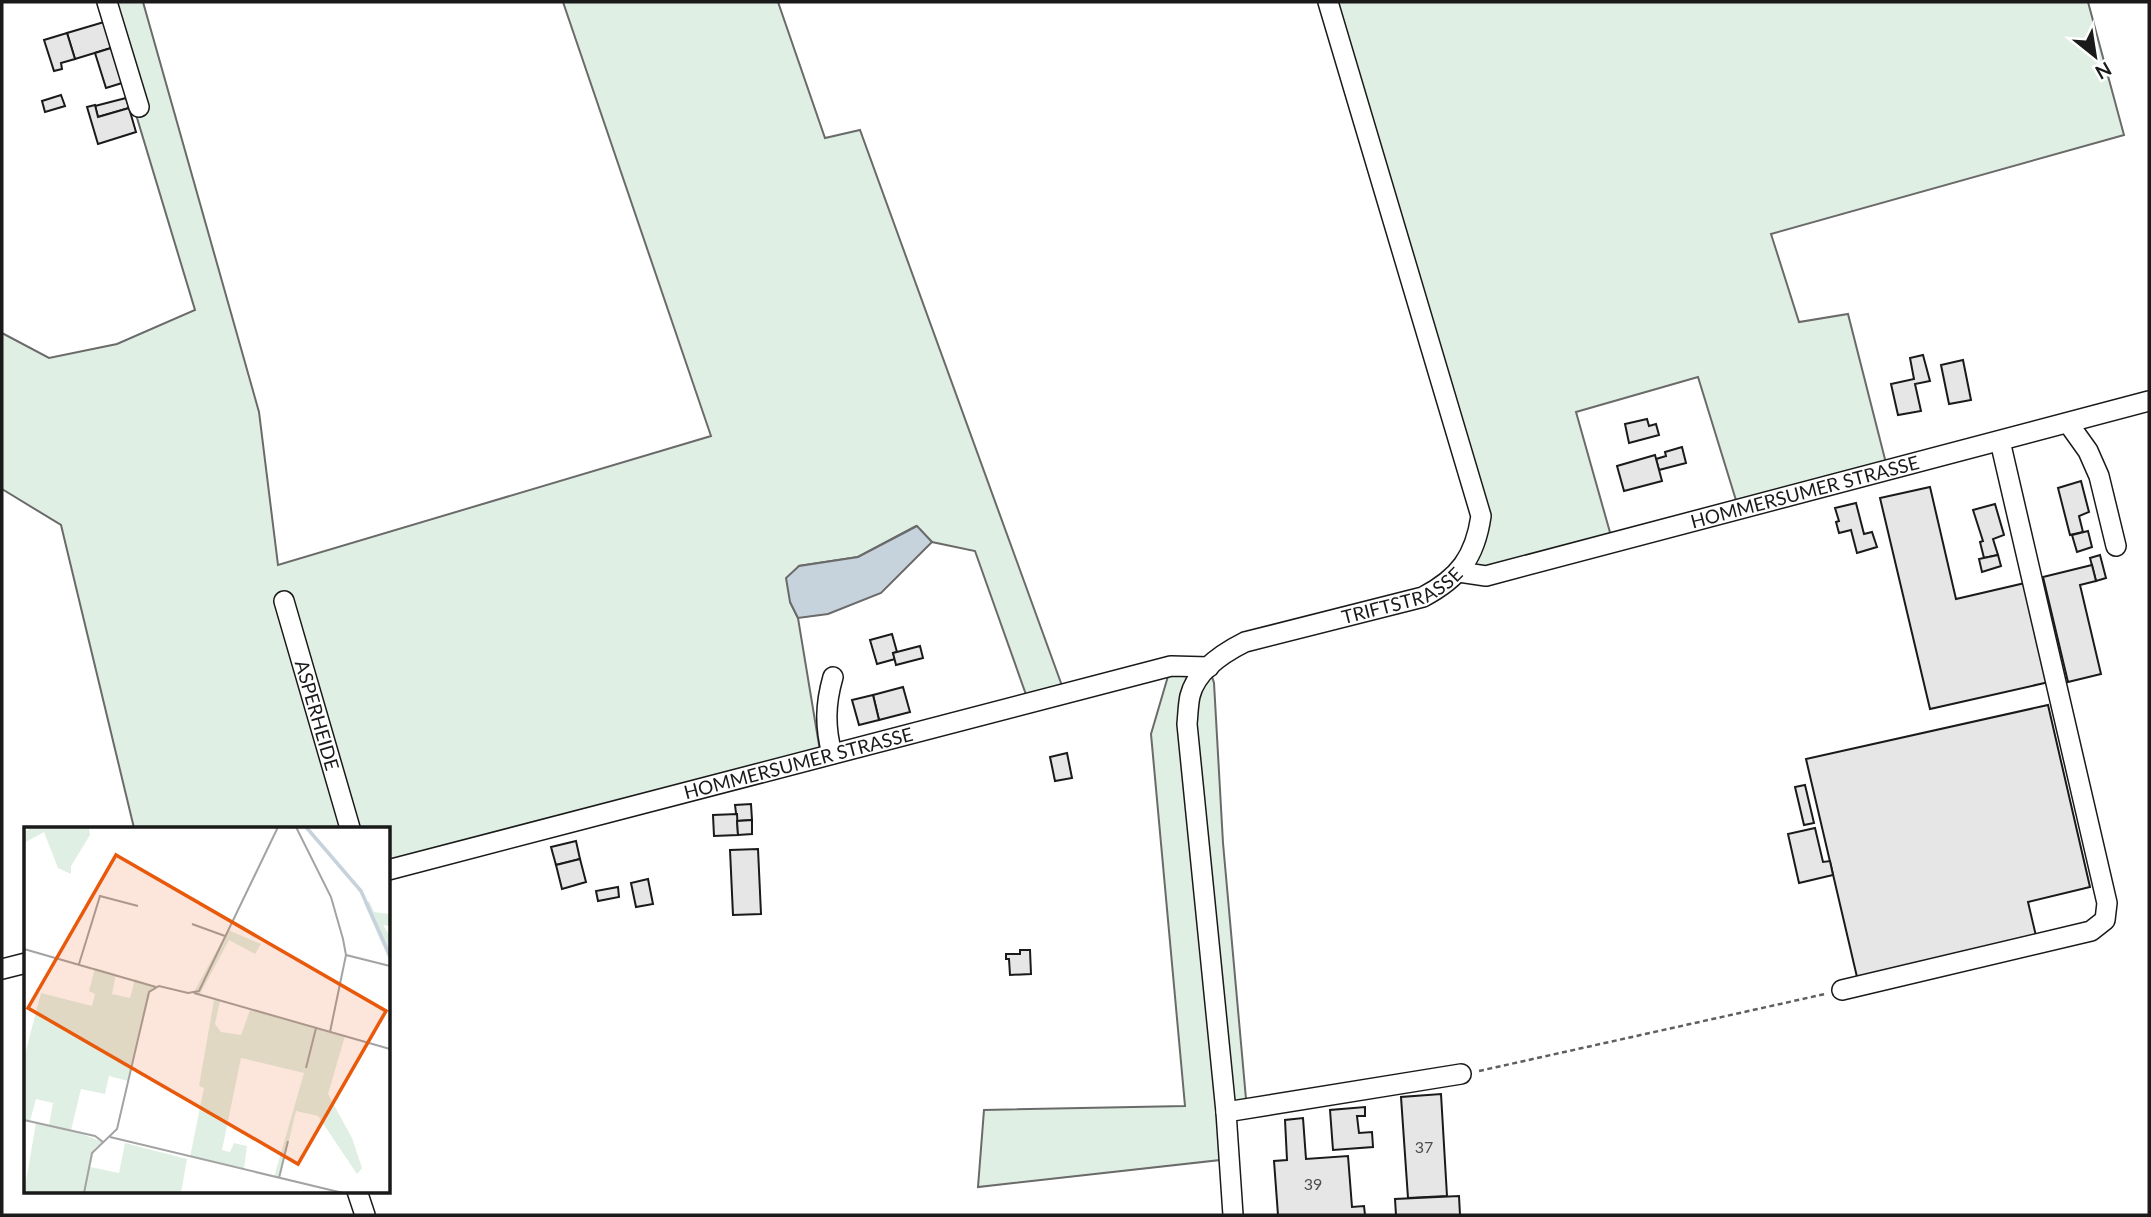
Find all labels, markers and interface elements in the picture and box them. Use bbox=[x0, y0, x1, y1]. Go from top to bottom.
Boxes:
north arrow bbox=[2060, 21, 2130, 91]
text: N bbox=[2092, 58, 2116, 85]
street label: HOMMERSUMER STRASSE bbox=[1688, 450, 1922, 533]
street label: TRIFTSTRASSE bbox=[1339, 562, 1467, 628]
street label: ASPERHEIDE bbox=[291, 657, 345, 773]
street label: HOMMERSUMER STRASSE bbox=[681, 722, 915, 803]
inset map bbox=[24, 827, 390, 1192]
house number: 37 bbox=[1415, 1137, 1433, 1156]
house number: 39 bbox=[1304, 1174, 1322, 1193]

